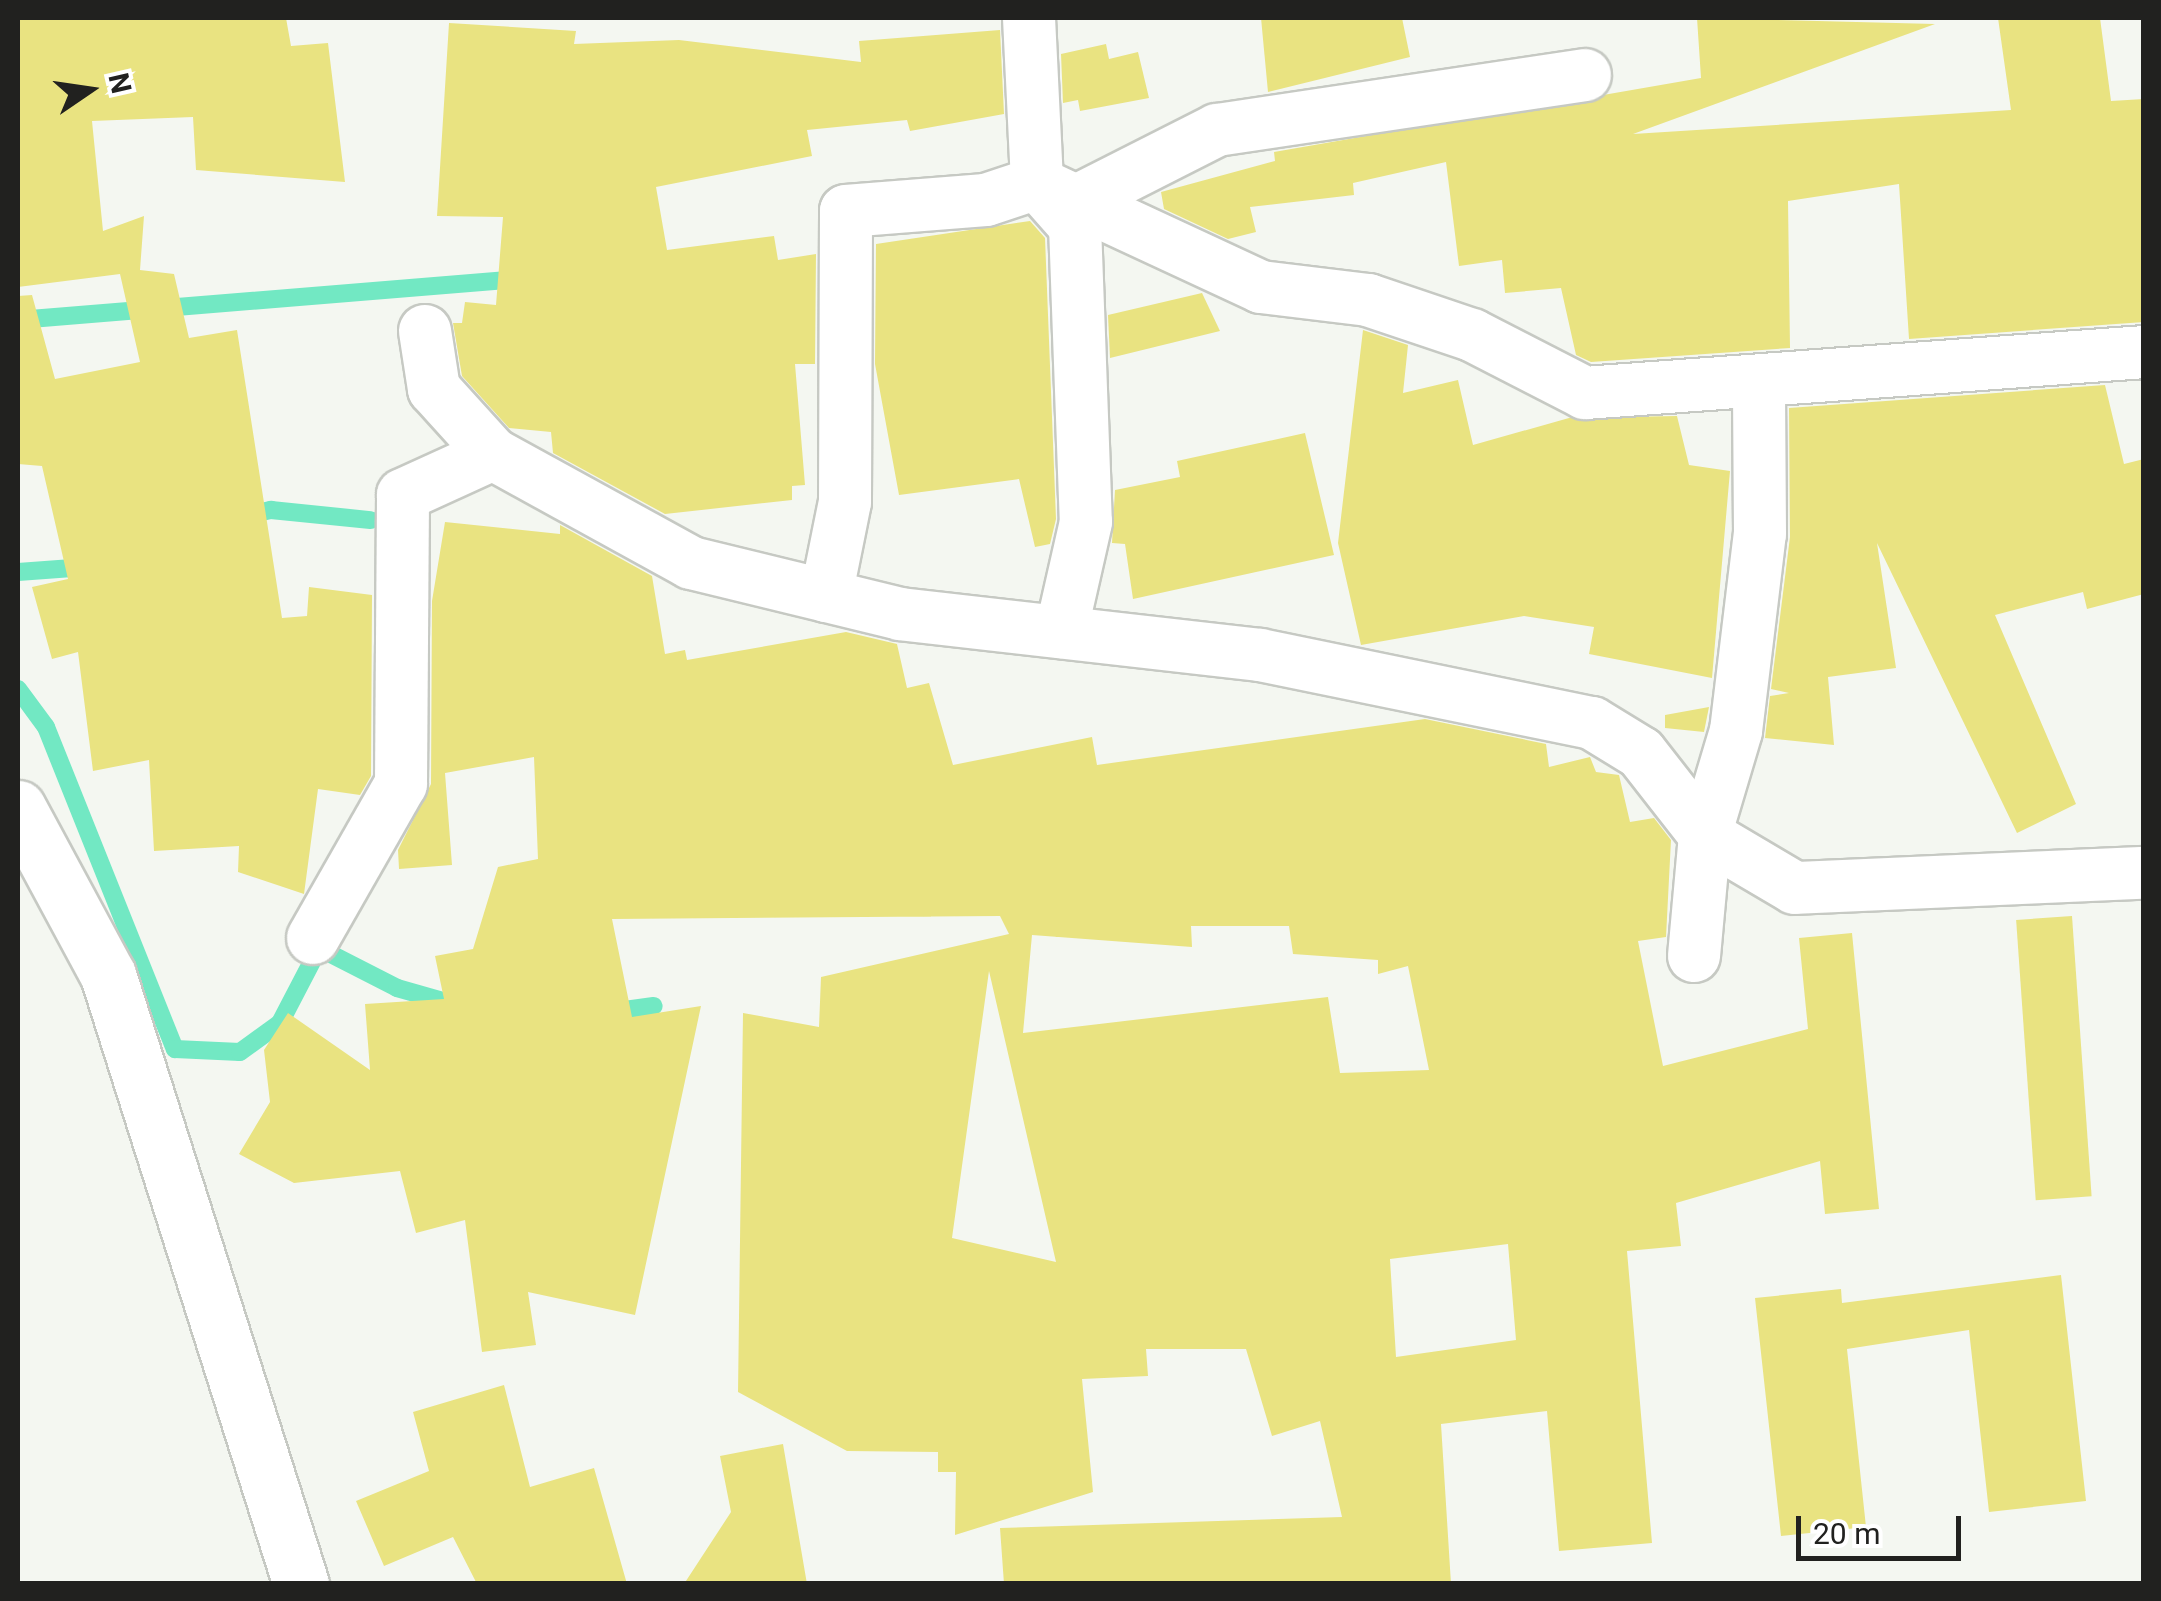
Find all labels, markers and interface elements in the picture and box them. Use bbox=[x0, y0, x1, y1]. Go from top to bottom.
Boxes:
north arrow bbox=[40, 40, 140, 140]
text: N bbox=[101, 70, 138, 96]
scale bar bbox=[1801, 1496, 1966, 1558]
text: 20 m bbox=[1813, 1516, 1880, 1551]

